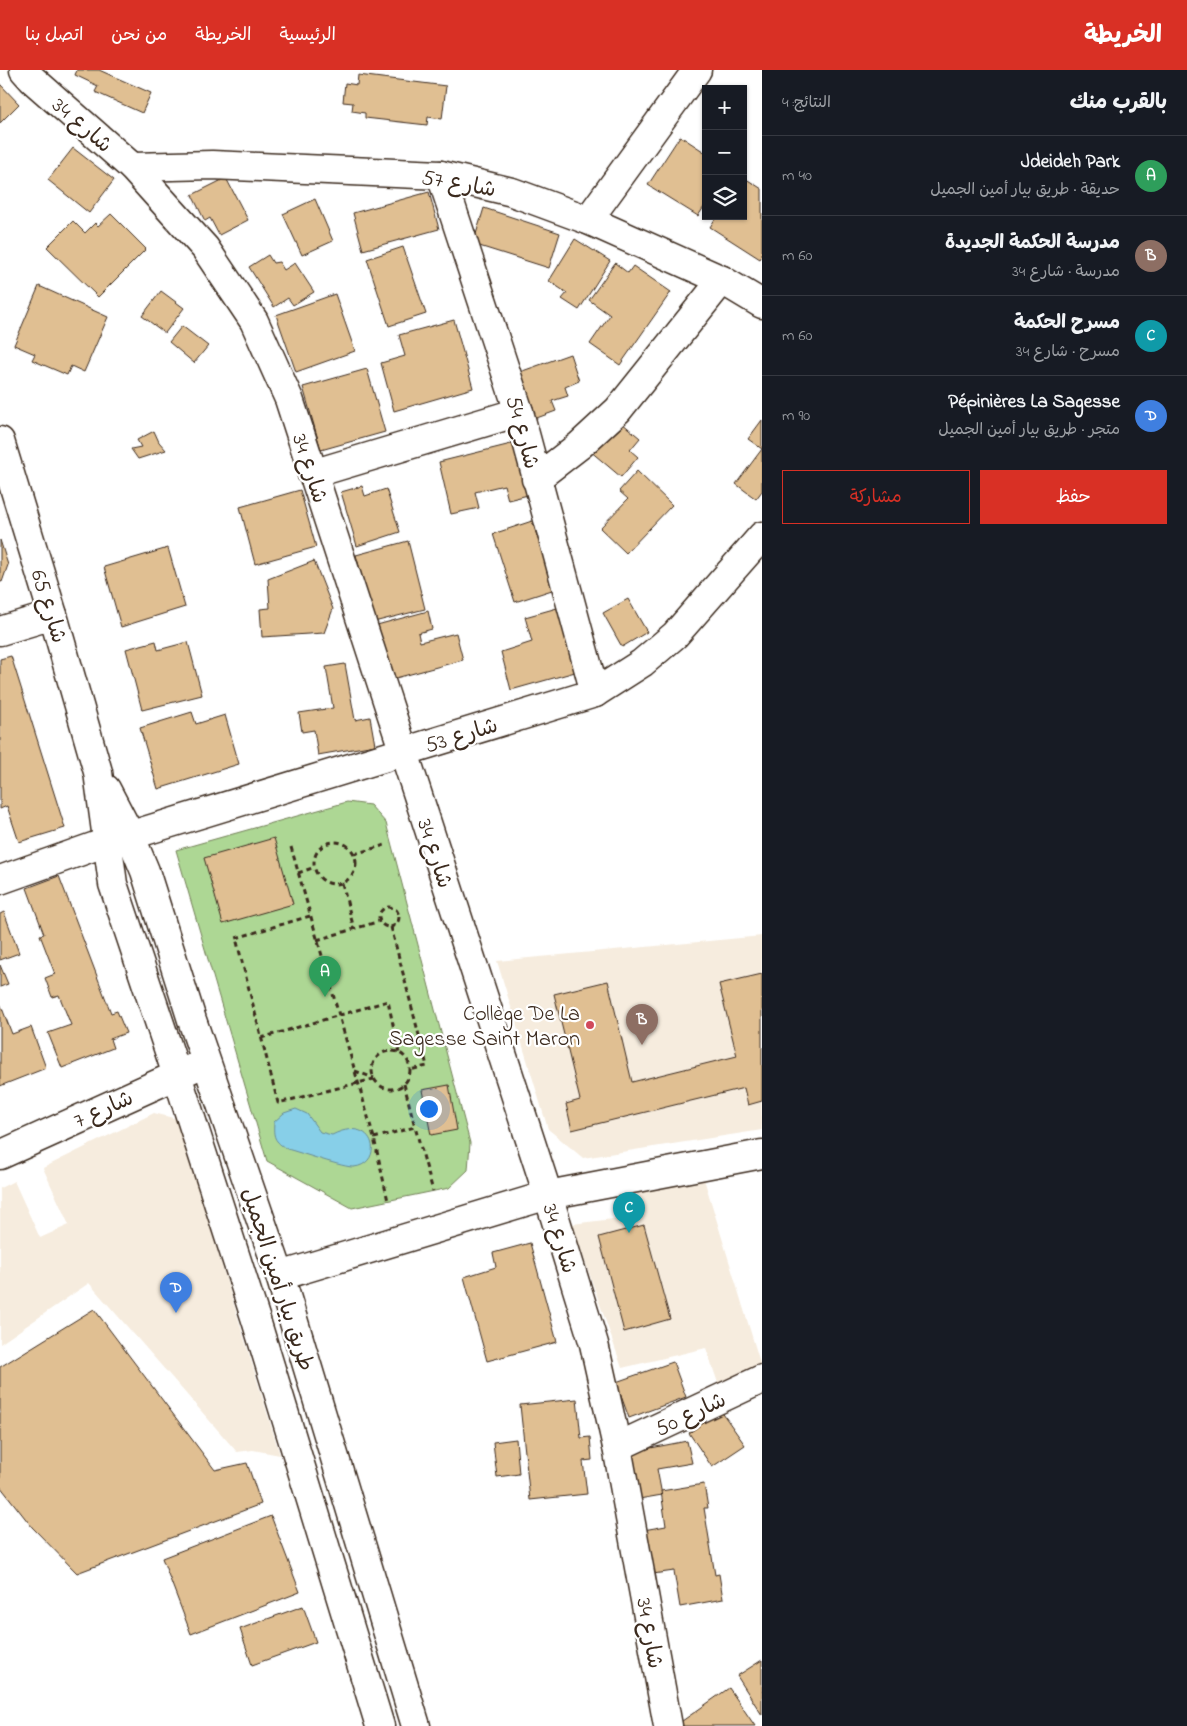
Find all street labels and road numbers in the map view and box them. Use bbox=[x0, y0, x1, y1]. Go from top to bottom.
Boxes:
street label: شارع 34 bbox=[44, 91, 118, 162]
street label: شارع 57 bbox=[419, 163, 498, 207]
street label: شارع 54 bbox=[496, 393, 546, 473]
street label: شارع 34 bbox=[282, 430, 334, 508]
street label: شارع 65 bbox=[21, 566, 73, 648]
street label: شارع 53 bbox=[421, 711, 502, 763]
street label: شارع 34 bbox=[407, 815, 459, 893]
street label: شارع 7 bbox=[69, 1083, 139, 1138]
street label: طريق بيار أمين الجميل bbox=[231, 1184, 321, 1376]
street label: شارع 34 bbox=[532, 1200, 584, 1278]
street label: شارع 50 bbox=[650, 1385, 732, 1446]
street label: شارع 34 bbox=[626, 1596, 670, 1671]

